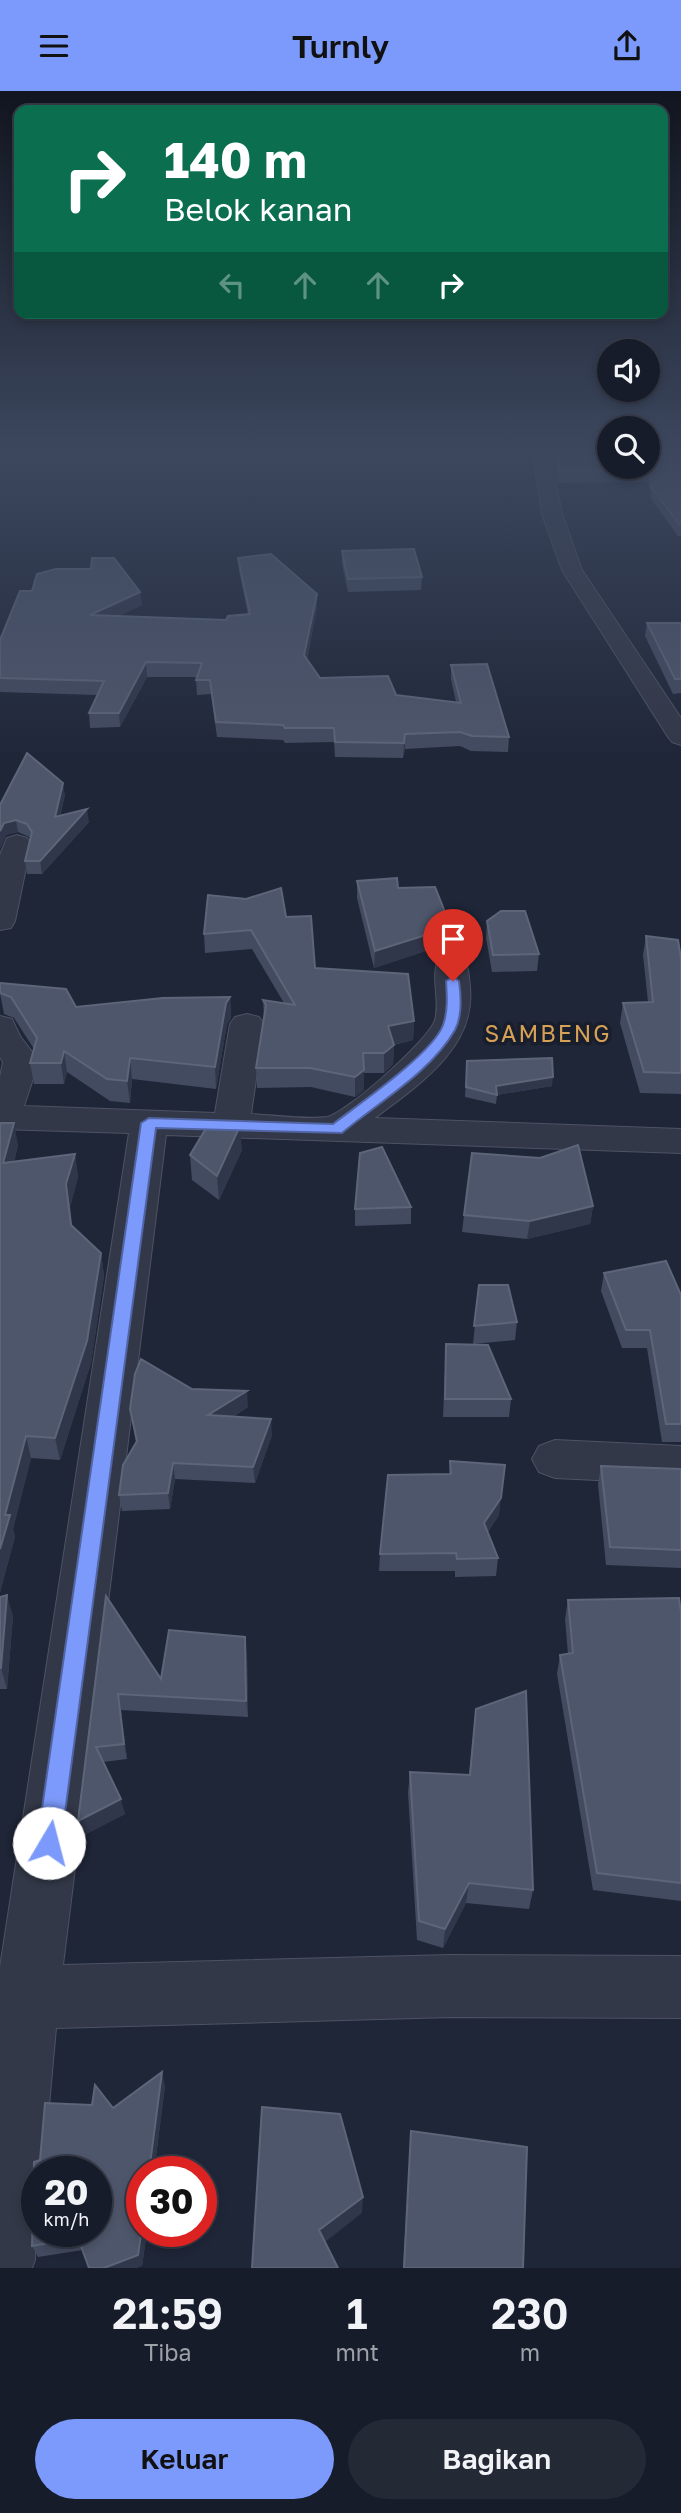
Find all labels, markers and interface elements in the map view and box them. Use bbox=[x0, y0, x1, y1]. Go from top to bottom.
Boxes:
icon: menu bbox=[35, 27, 73, 65]
text: Turnly bbox=[292, 27, 389, 65]
icon: share bbox=[608, 27, 646, 65]
text: 140 m bbox=[164, 130, 307, 189]
icon: right bbox=[49, 133, 140, 224]
text: Belok kanan bbox=[164, 190, 352, 228]
icon: left bbox=[213, 266, 251, 304]
icon: ahead bbox=[286, 266, 324, 304]
icon: ahead bbox=[359, 266, 397, 304]
icon: right bbox=[432, 266, 470, 304]
map controls bbox=[597, 339, 660, 479]
button: sound bbox=[597, 339, 660, 402]
button: search bbox=[597, 416, 660, 479]
pin bbox=[423, 909, 483, 981]
icon: arrive bbox=[434, 920, 472, 958]
district label: SAMBENG bbox=[485, 1019, 611, 1047]
position arrow bbox=[12, 1806, 86, 1880]
speed limit sign: 30 bbox=[126, 2156, 217, 2247]
text: 20 bbox=[44, 2171, 89, 2213]
text: km/h bbox=[44, 2208, 89, 2230]
text: 21:59 bbox=[112, 2288, 223, 2338]
text: 1 bbox=[347, 2288, 368, 2338]
text: 230 bbox=[491, 2288, 569, 2338]
text: Tiba bbox=[144, 2338, 191, 2366]
text: mnt bbox=[335, 2338, 379, 2366]
text: m bbox=[520, 2338, 540, 2366]
button: Keluar bbox=[35, 2419, 334, 2499]
button: Bagikan bbox=[348, 2419, 646, 2499]

